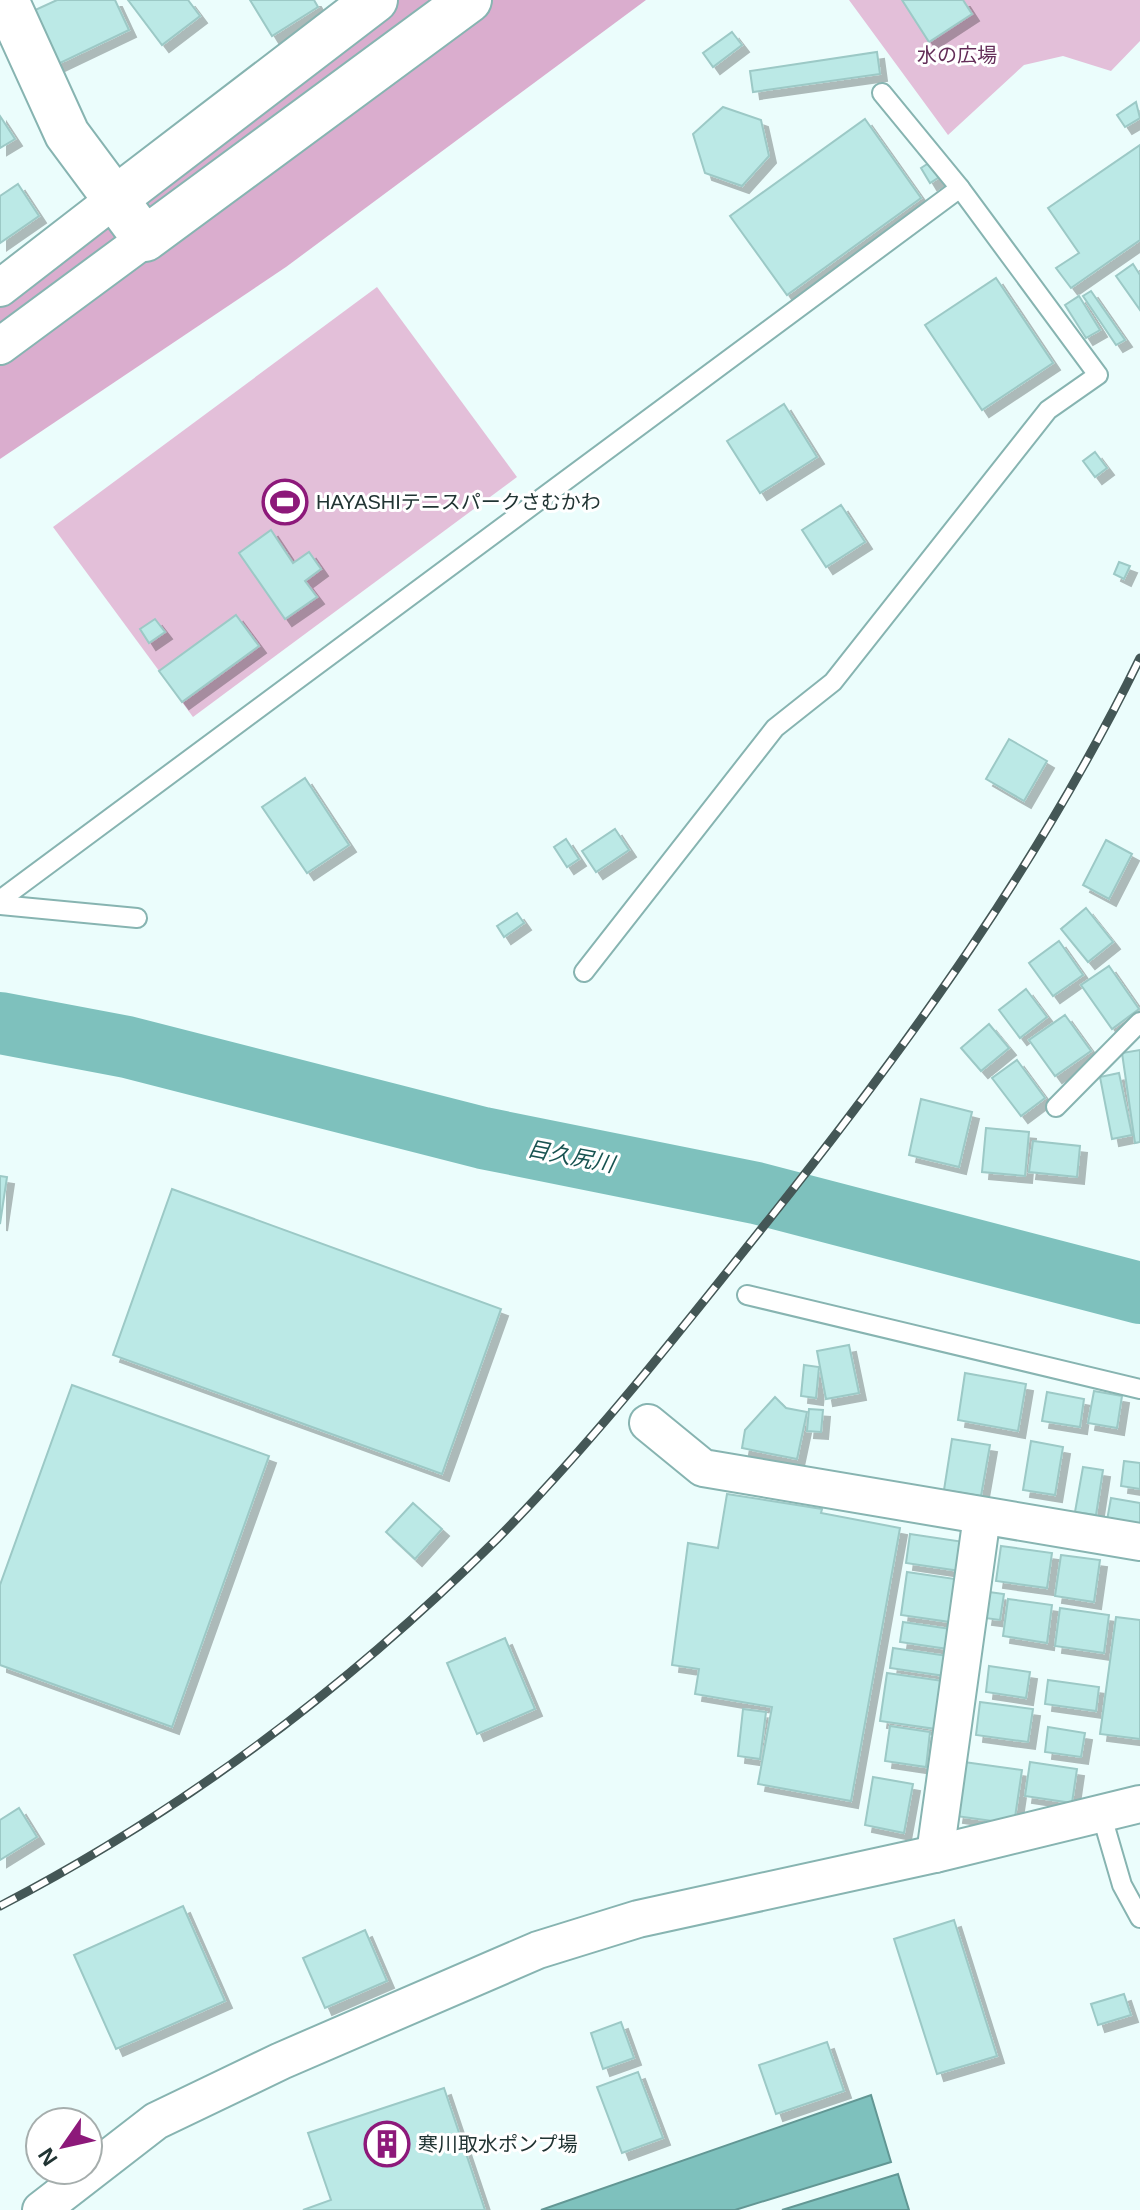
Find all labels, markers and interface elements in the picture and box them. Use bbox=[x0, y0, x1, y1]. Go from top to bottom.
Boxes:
park label: 水の広場 bbox=[917, 44, 997, 66]
sports icon: HAYASHIテニスパークさむかわ bbox=[261, 478, 309, 526]
place label: HAYASHIテニスパークさむかわ bbox=[316, 491, 601, 513]
water label: 目久尻川 bbox=[525, 1136, 618, 1178]
north arrow bbox=[24, 2106, 104, 2186]
building icon: 寒川取水ポンプ場 bbox=[363, 2120, 411, 2168]
place label: 寒川取水ポンプ場 bbox=[418, 2133, 577, 2155]
text: N bbox=[33, 2143, 63, 2170]

